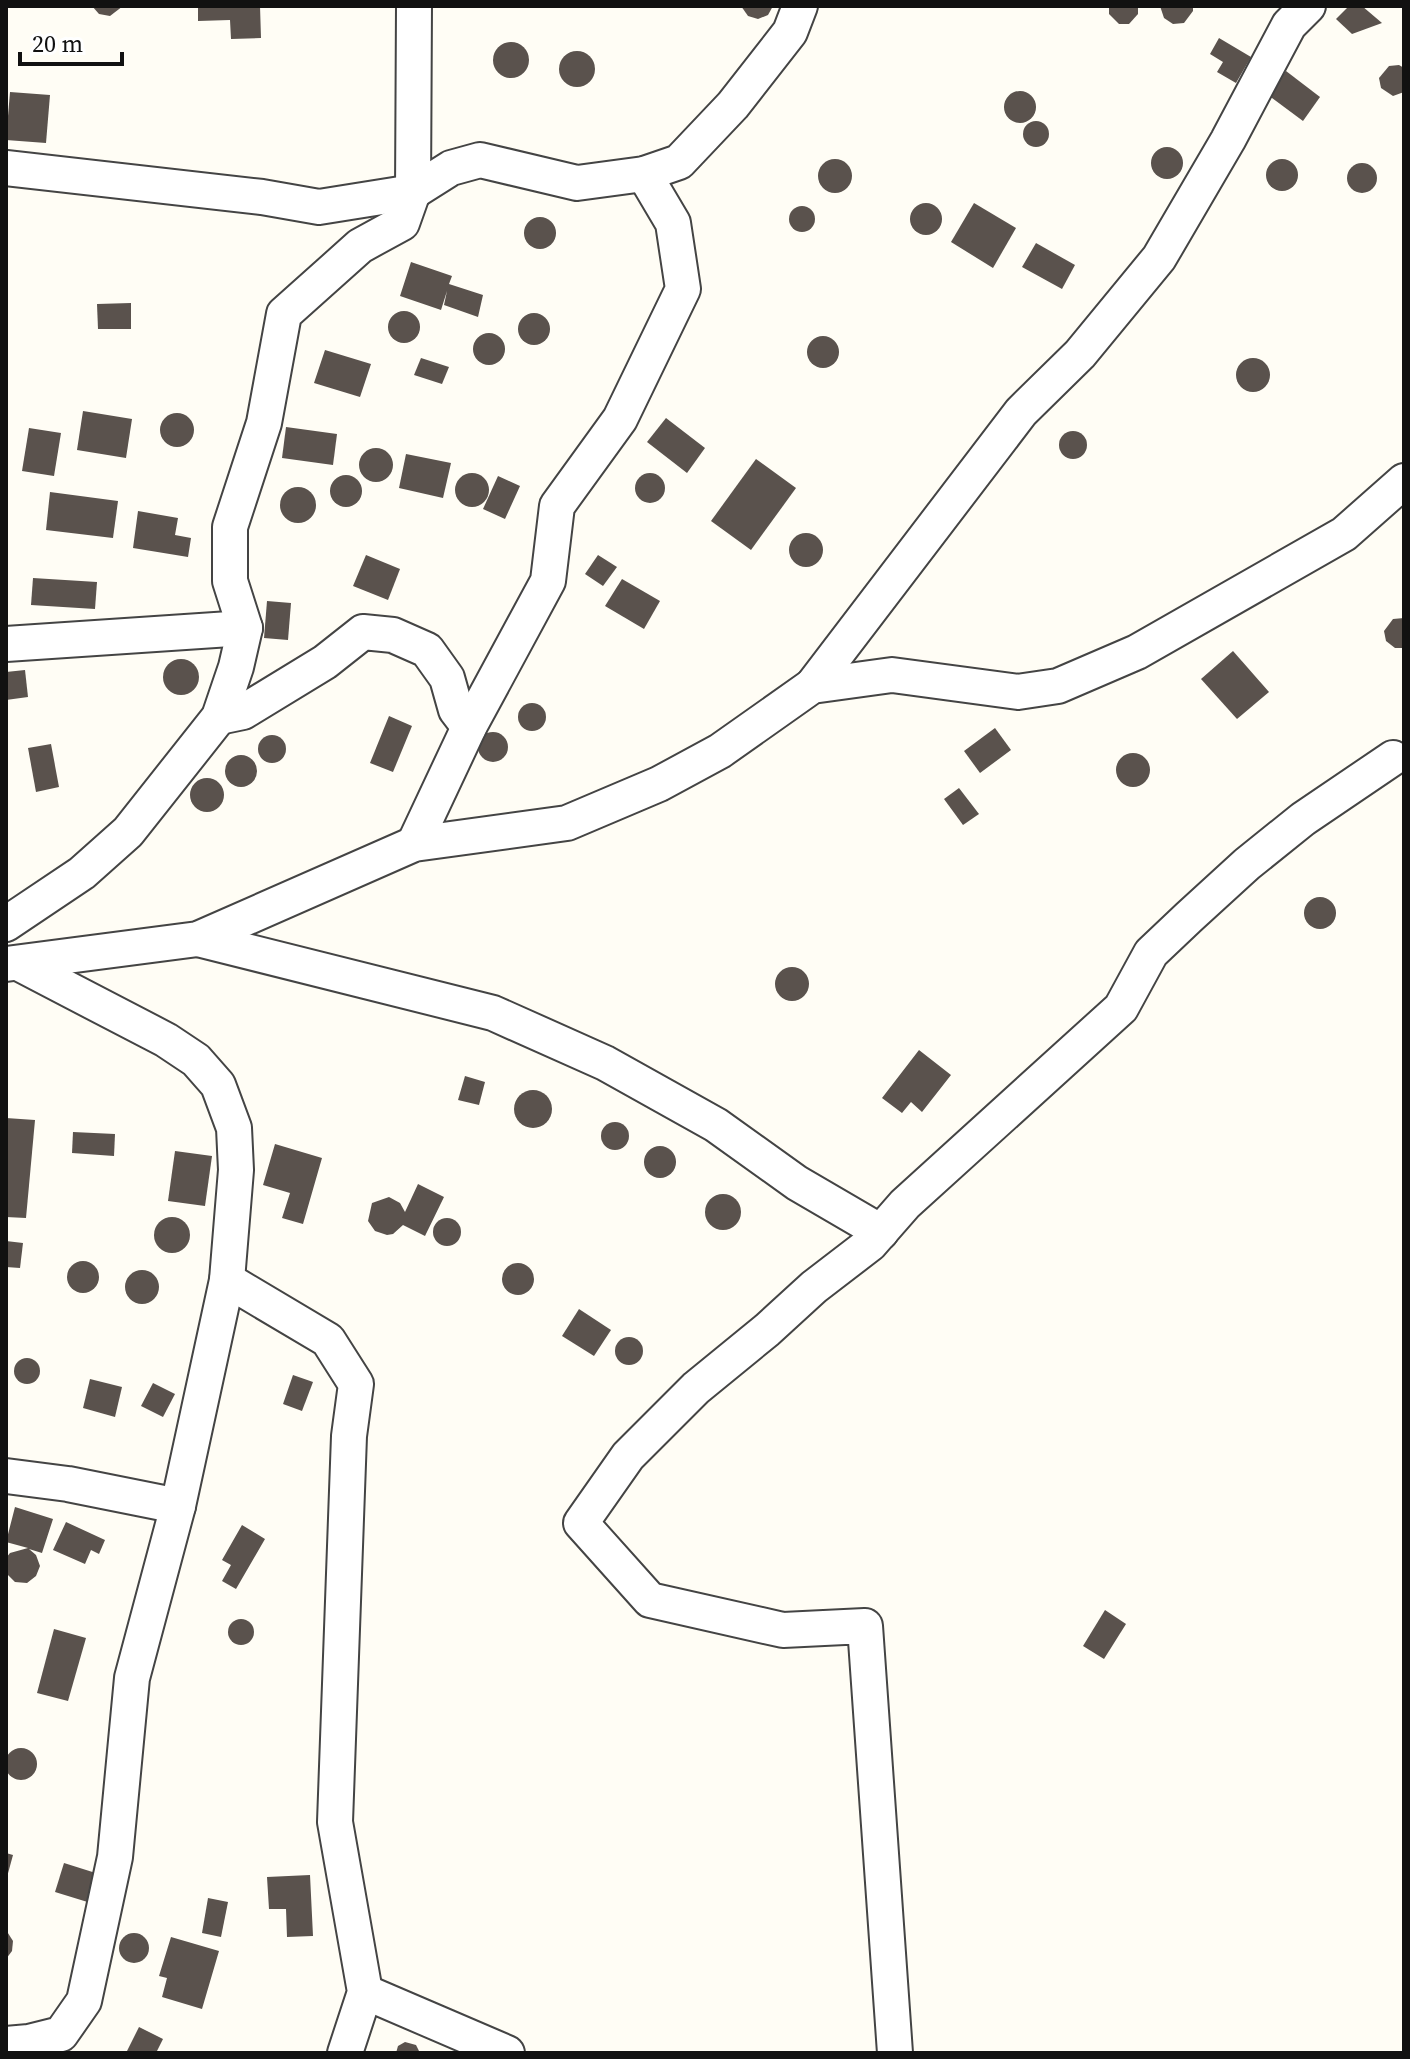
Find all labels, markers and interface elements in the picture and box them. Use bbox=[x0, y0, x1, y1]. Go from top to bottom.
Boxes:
scale bar bbox=[20, 16, 122, 66]
text: 20 m bbox=[32, 27, 83, 60]

